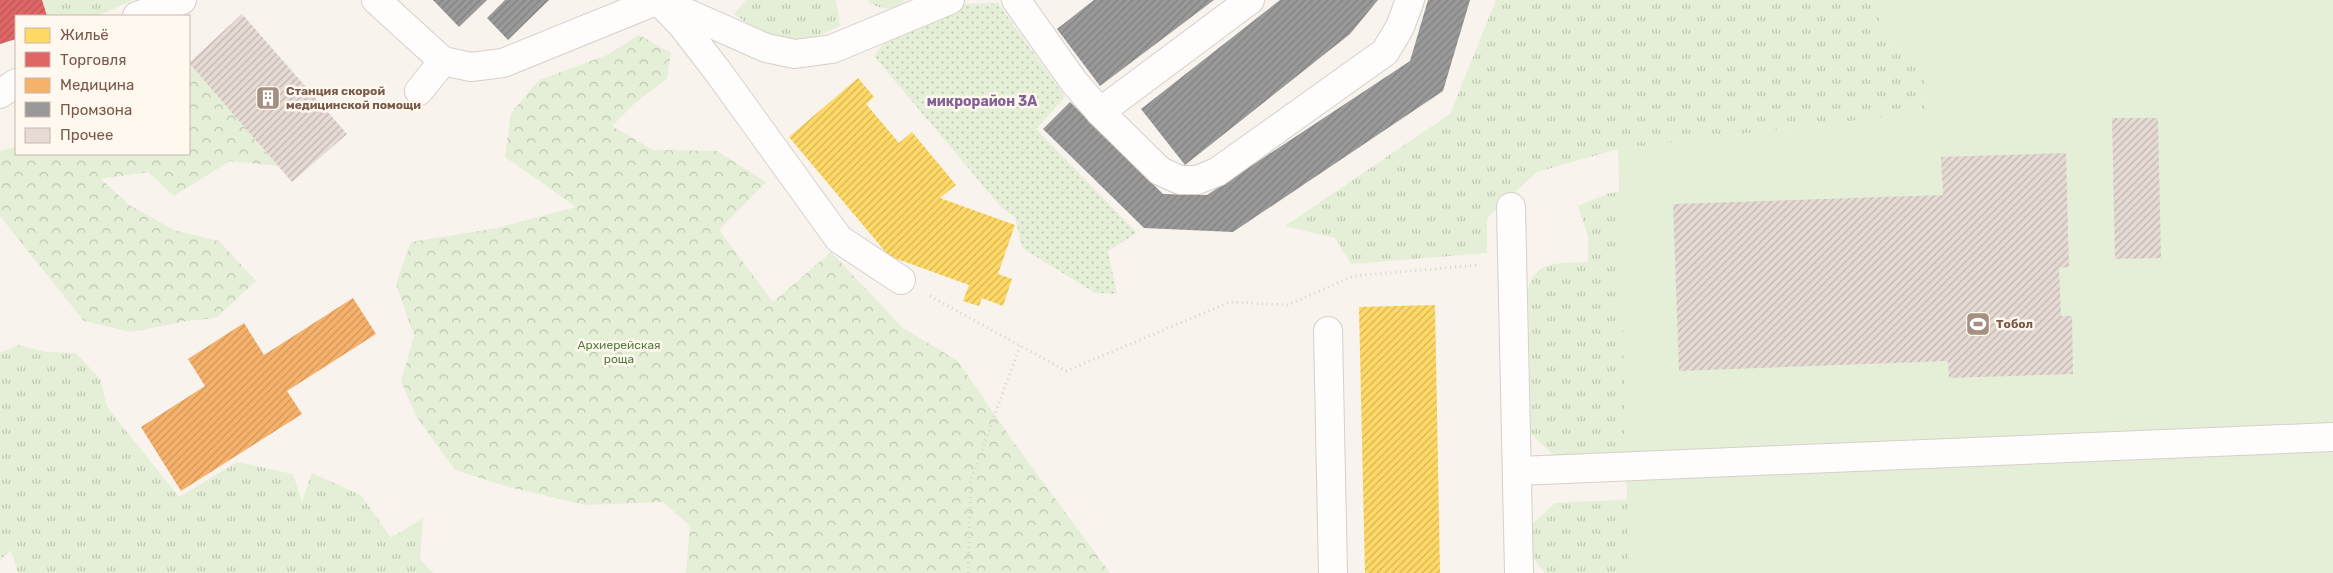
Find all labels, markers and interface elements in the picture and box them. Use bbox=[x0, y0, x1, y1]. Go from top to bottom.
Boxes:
legend bbox=[15, 15, 190, 155]
text: Жильё bbox=[60, 26, 109, 44]
text: Торговля bbox=[60, 51, 126, 69]
text: Медицина bbox=[60, 76, 134, 94]
place label: Станция скорой медицинской помощи bbox=[286, 84, 421, 112]
building icon: Станция скорой медицинской помощи bbox=[255, 85, 281, 111]
district label: микрорайон 3А bbox=[927, 93, 1037, 110]
text: Промзона bbox=[60, 101, 132, 119]
text: Прочее bbox=[60, 126, 113, 144]
sports icon: Тобол bbox=[1965, 311, 1991, 337]
place label: Тобол bbox=[1996, 317, 2033, 331]
park label: Архиерейская роща bbox=[577, 338, 661, 366]

